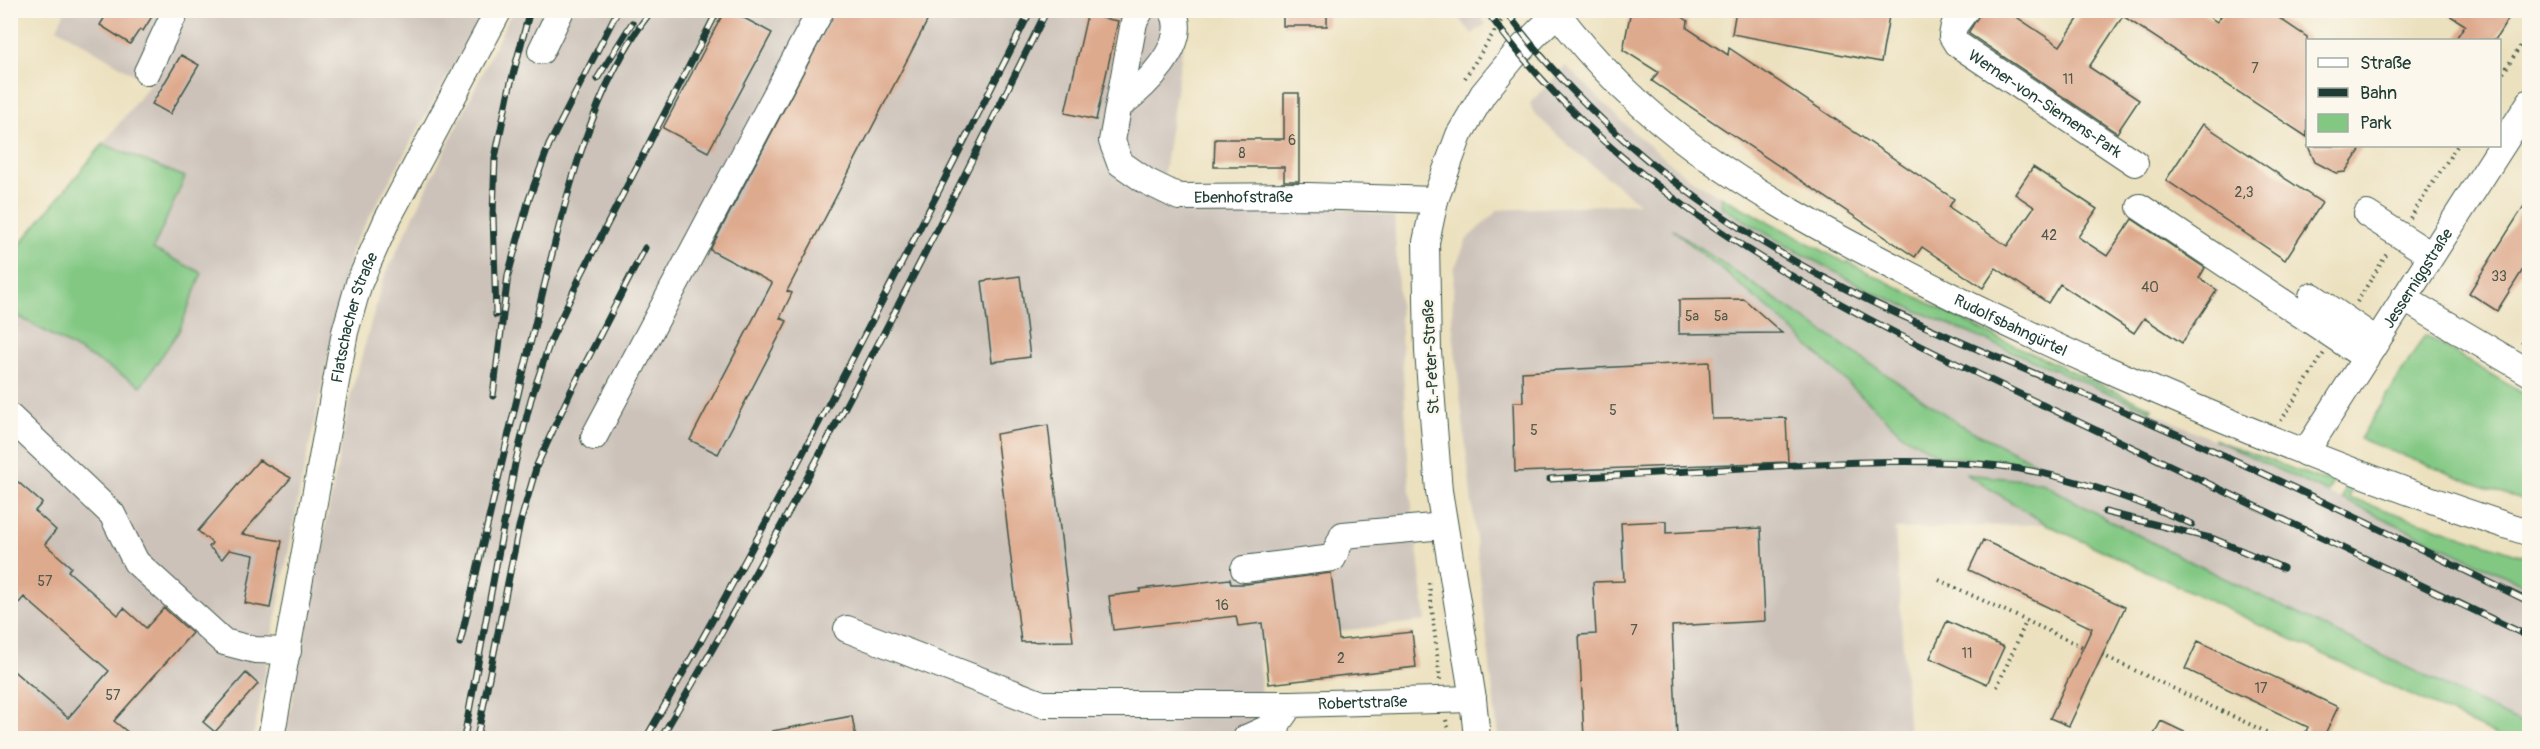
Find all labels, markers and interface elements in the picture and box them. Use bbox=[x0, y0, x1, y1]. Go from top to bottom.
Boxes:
legend bbox=[2306, 39, 2501, 147]
street label: Werner-von-Siemens-Park bbox=[1964, 45, 2126, 163]
text: Straße bbox=[2360, 52, 2411, 75]
house number: 7 bbox=[2251, 60, 2259, 77]
house number: 11 bbox=[2063, 71, 2073, 88]
text: Bahn bbox=[2360, 82, 2397, 105]
text: Park bbox=[2360, 112, 2392, 135]
house number: 6 bbox=[1288, 132, 1296, 149]
house number: 8 bbox=[1238, 145, 1246, 162]
house number: 2,3 bbox=[2234, 184, 2254, 201]
street label: Ebenhofstraße bbox=[1194, 187, 1293, 208]
street label: Jesserniggstraße bbox=[2379, 225, 2458, 332]
house number: 42 bbox=[2041, 227, 2057, 244]
street label: Flatschacher Straße bbox=[327, 249, 383, 385]
house number: 33 bbox=[2491, 268, 2507, 285]
house number: 40 bbox=[2141, 279, 2159, 296]
street label: Rudolfsbahngürtel bbox=[1951, 290, 2070, 361]
street label: St.-Peter-Straße bbox=[1418, 299, 1444, 415]
house number: 5a bbox=[1685, 308, 1699, 325]
house number: 5a bbox=[1714, 308, 1728, 325]
house number: 5 bbox=[1609, 402, 1617, 419]
house number: 5 bbox=[1530, 422, 1538, 439]
house number: 57 bbox=[38, 573, 53, 590]
house number: 16 bbox=[1215, 597, 1229, 614]
house number: 7 bbox=[1630, 622, 1638, 639]
house number: 11 bbox=[1962, 645, 1972, 662]
house number: 2 bbox=[1337, 650, 1345, 667]
house number: 17 bbox=[2255, 680, 2268, 697]
house number: 57 bbox=[106, 687, 121, 704]
street label: Robertstraße bbox=[1318, 692, 1408, 714]

